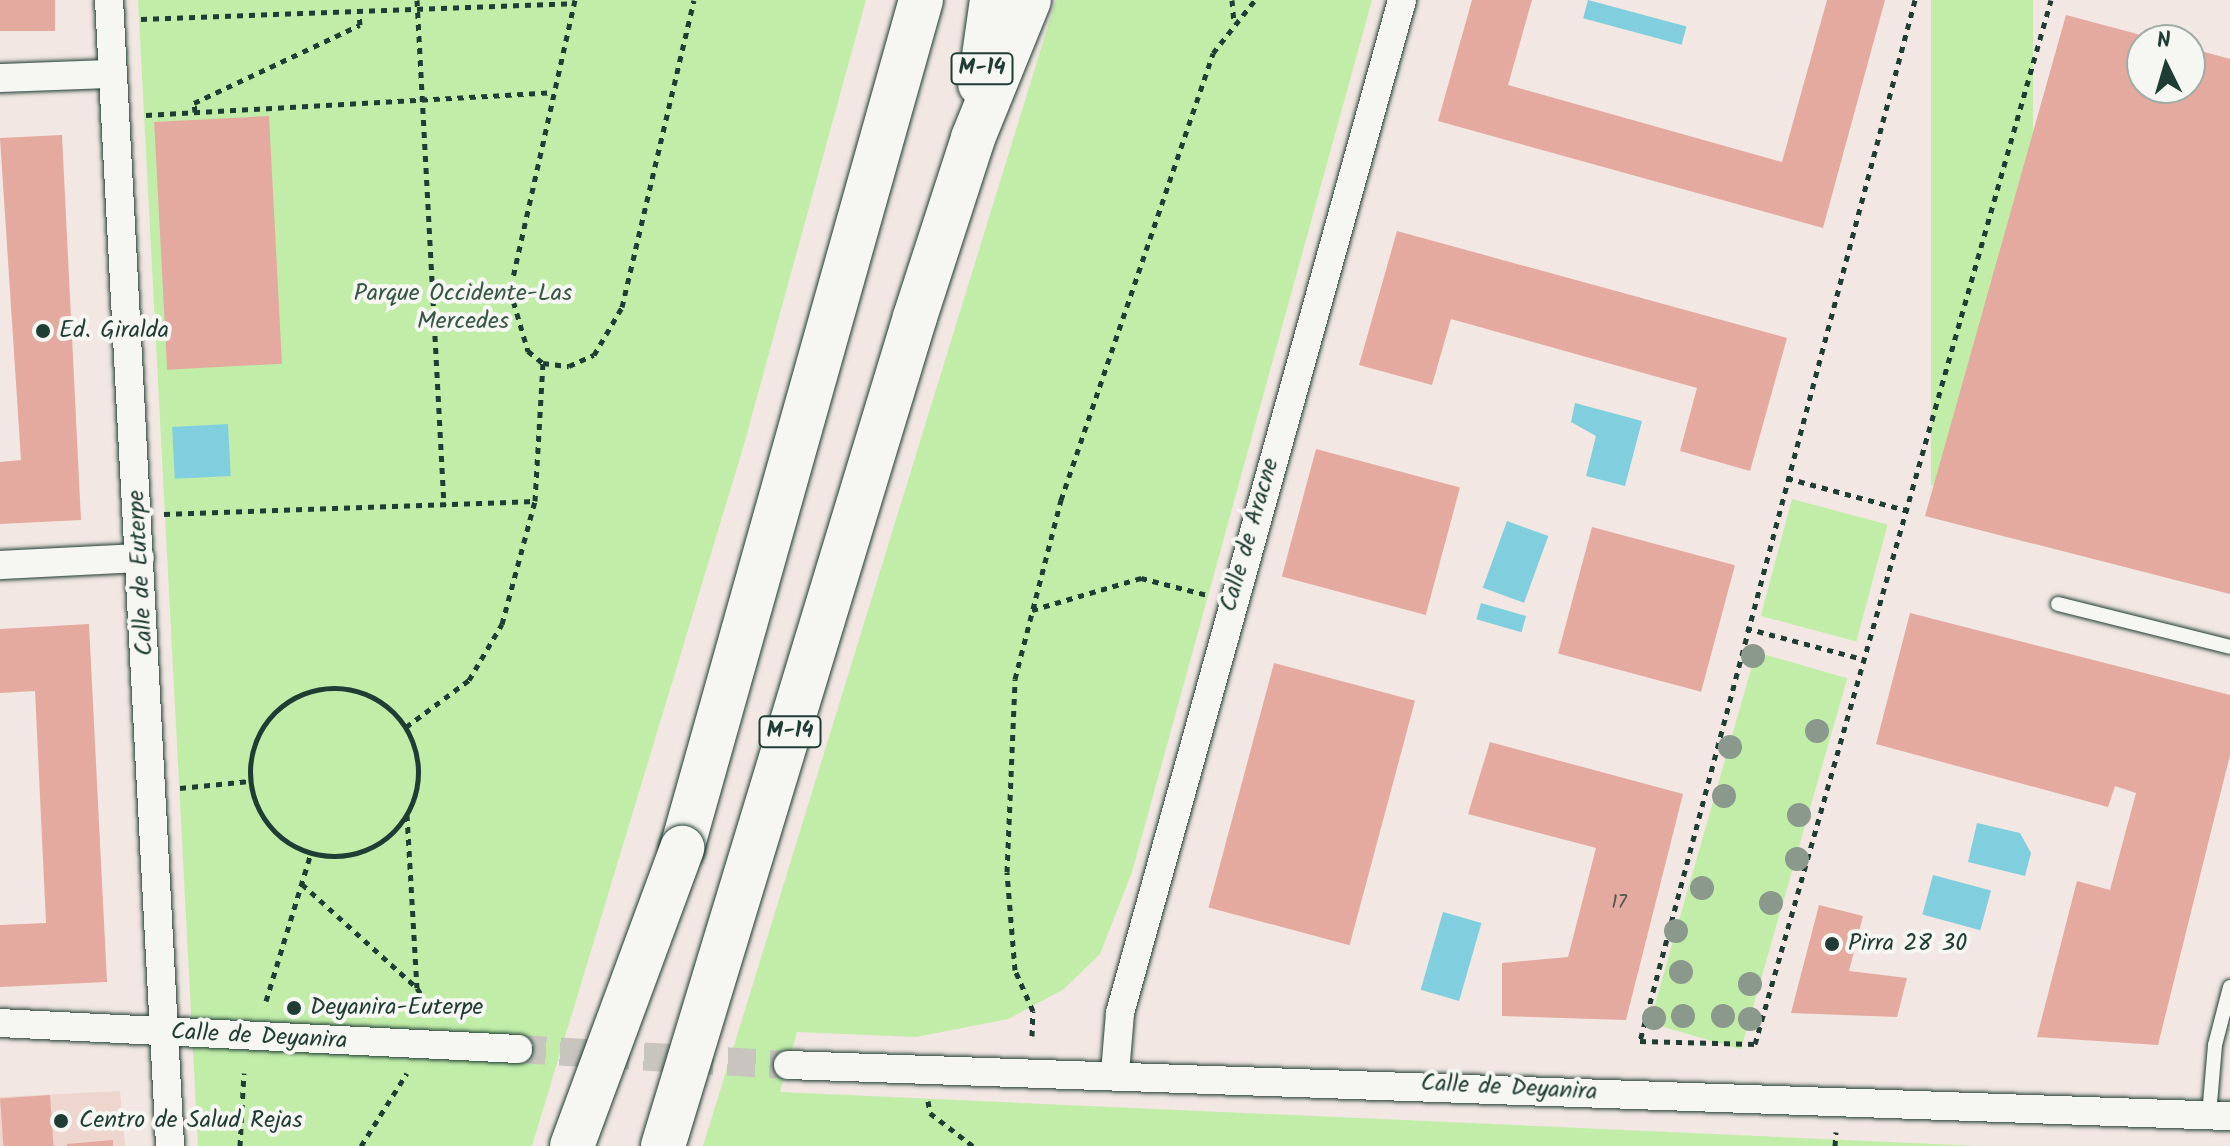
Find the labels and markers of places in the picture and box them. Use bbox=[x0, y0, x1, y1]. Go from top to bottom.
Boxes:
place label: Ed. Giralda bbox=[59, 317, 169, 345]
marker: Ed. Giralda bbox=[34, 322, 52, 340]
place label: Pirra 28 30 bbox=[1848, 930, 1967, 958]
marker: Pirra 28 30 bbox=[1823, 935, 1841, 953]
place label: Deyanira-Euterpe bbox=[310, 994, 483, 1022]
marker: Deyanira-Euterpe bbox=[285, 999, 303, 1017]
place label: Centro de Salud Rejas bbox=[79, 1107, 303, 1135]
marker: Centro de Salud Rejas bbox=[50, 1110, 72, 1132]

